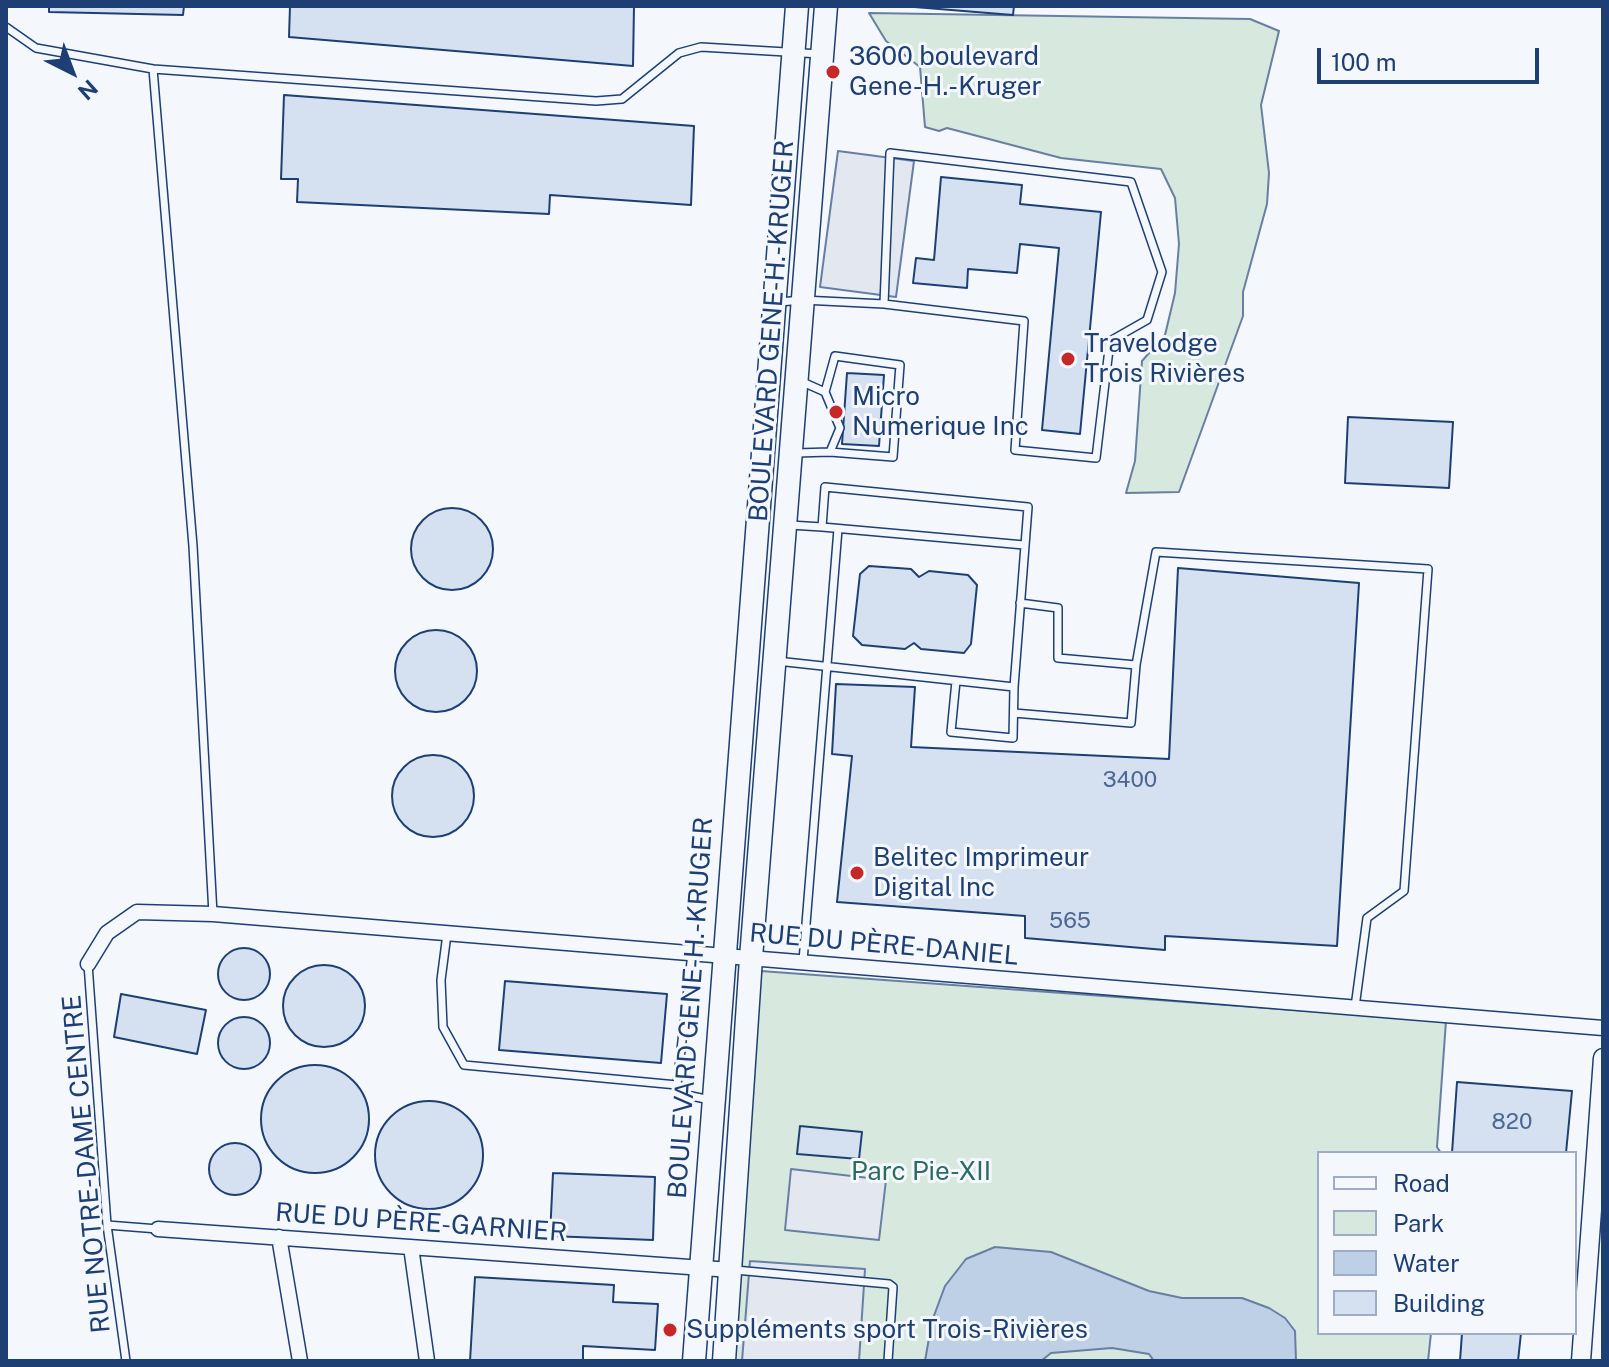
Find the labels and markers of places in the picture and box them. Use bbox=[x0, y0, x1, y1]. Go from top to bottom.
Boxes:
place label: 3600 boulevard Gene-H.-Kruger bbox=[849, 41, 1042, 102]
marker: 3600 boulevard Gene-H.-Kruger bbox=[824, 63, 842, 81]
place label: Travelodge Trois Rivières bbox=[1084, 328, 1245, 390]
marker: Travelodge Trois Rivières bbox=[1059, 350, 1077, 368]
place label: Micro Numerique Inc bbox=[852, 381, 1029, 442]
marker: Micro Numerique Inc bbox=[827, 403, 845, 421]
place label: Belitec Imprimeur Digital Inc bbox=[873, 842, 1089, 904]
marker: Belitec Imprimeur Digital Inc bbox=[848, 864, 866, 882]
place label: Suppléments sport Trois-Rivières bbox=[686, 1314, 1088, 1346]
marker: Suppléments sport Trois-Rivières bbox=[661, 1321, 679, 1339]

